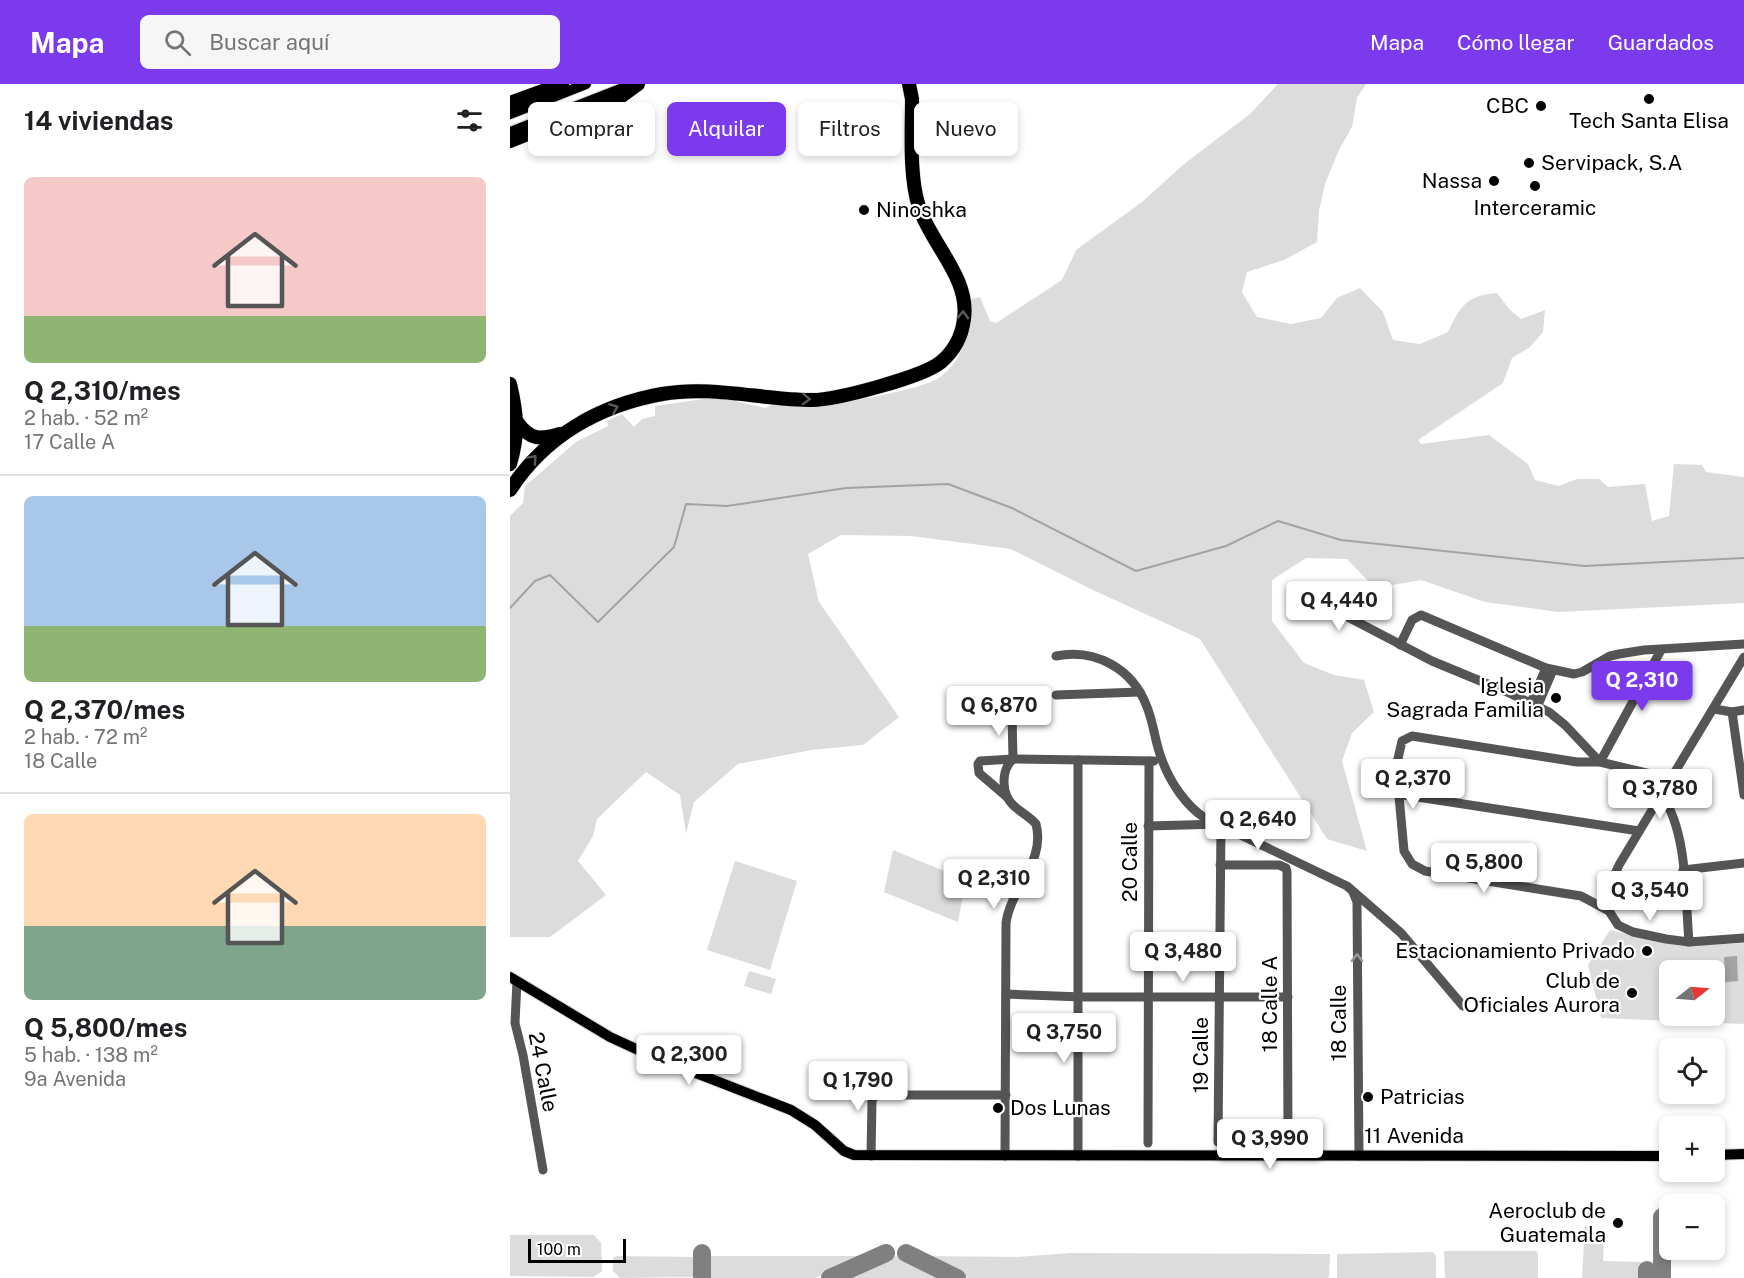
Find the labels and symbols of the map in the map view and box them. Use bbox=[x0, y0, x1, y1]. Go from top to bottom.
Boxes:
marker: Tech Santa Elisa bbox=[1642, 92, 1656, 106]
place label: CBC bbox=[1486, 93, 1529, 118]
marker: CBC bbox=[1534, 99, 1548, 113]
place label: Tech Santa Elisa bbox=[1569, 108, 1729, 133]
place label: Servipack, S.A bbox=[1541, 150, 1683, 175]
marker: Servipack, S.A bbox=[1522, 156, 1536, 170]
place label: Nassa bbox=[1422, 168, 1482, 193]
marker: Nassa bbox=[1487, 174, 1501, 188]
marker: Interceramic bbox=[1528, 179, 1542, 193]
place label: Interceramic bbox=[1474, 195, 1596, 220]
place label: Ninoshka bbox=[876, 197, 967, 222]
marker: Ninoshka bbox=[857, 203, 871, 217]
one-way arrow bbox=[957, 310, 970, 319]
one-way arrow bbox=[802, 393, 811, 405]
one-way arrow bbox=[607, 403, 618, 415]
one-way arrow bbox=[526, 456, 537, 466]
pin: Q 4,440 bbox=[1284, 581, 1394, 632]
pin: Q 2,310 bbox=[1587, 661, 1697, 712]
place label: Iglesia Sagrada Familia bbox=[1386, 673, 1544, 722]
pin: Q 6,870 bbox=[944, 686, 1054, 737]
marker: Iglesia Sagrada Familia bbox=[1549, 691, 1563, 705]
pin: Q 2,370 bbox=[1358, 759, 1468, 810]
pin: Q 3,780 bbox=[1605, 769, 1715, 820]
pin: Q 2,640 bbox=[1203, 800, 1313, 851]
street label: 20 Calle bbox=[1117, 822, 1142, 902]
pin: Q 5,800 bbox=[1429, 843, 1539, 894]
pin: Q 2,310 bbox=[939, 859, 1049, 910]
pin: Q 3,540 bbox=[1595, 871, 1705, 922]
pin: Q 3,480 bbox=[1128, 932, 1238, 983]
place label: Estacionamiento Privado bbox=[1395, 938, 1635, 963]
marker: Estacionamiento Privado bbox=[1640, 944, 1654, 958]
one-way arrow bbox=[1351, 953, 1363, 962]
street label: 18 Calle A bbox=[1257, 956, 1282, 1052]
north arrow bbox=[1659, 960, 1725, 1026]
place label: Club de Oficiales Aurora bbox=[1463, 968, 1620, 1017]
street label: 18 Calle bbox=[1326, 985, 1351, 1061]
marker: Club de Oficiales Aurora bbox=[1625, 986, 1639, 1000]
pin: Q 3,750 bbox=[1009, 1013, 1119, 1064]
street label: 19 Calle bbox=[1188, 1017, 1213, 1093]
street label: 24 Calle bbox=[524, 1030, 563, 1114]
pin: Q 2,300 bbox=[634, 1035, 744, 1086]
pin: Q 1,790 bbox=[803, 1061, 913, 1112]
place label: Patricias bbox=[1380, 1084, 1465, 1109]
marker: Patricias bbox=[1361, 1090, 1375, 1104]
place label: Dos Lunas bbox=[1010, 1095, 1111, 1120]
marker: Dos Lunas bbox=[991, 1101, 1005, 1115]
pin: Q 3,990 bbox=[1215, 1119, 1325, 1170]
street label: 11 Avenida bbox=[1364, 1123, 1464, 1148]
place label: Aeroclub de Guatemala bbox=[1488, 1198, 1606, 1247]
marker: Aeroclub de Guatemala bbox=[1611, 1216, 1625, 1230]
scale bar bbox=[528, 1236, 626, 1264]

